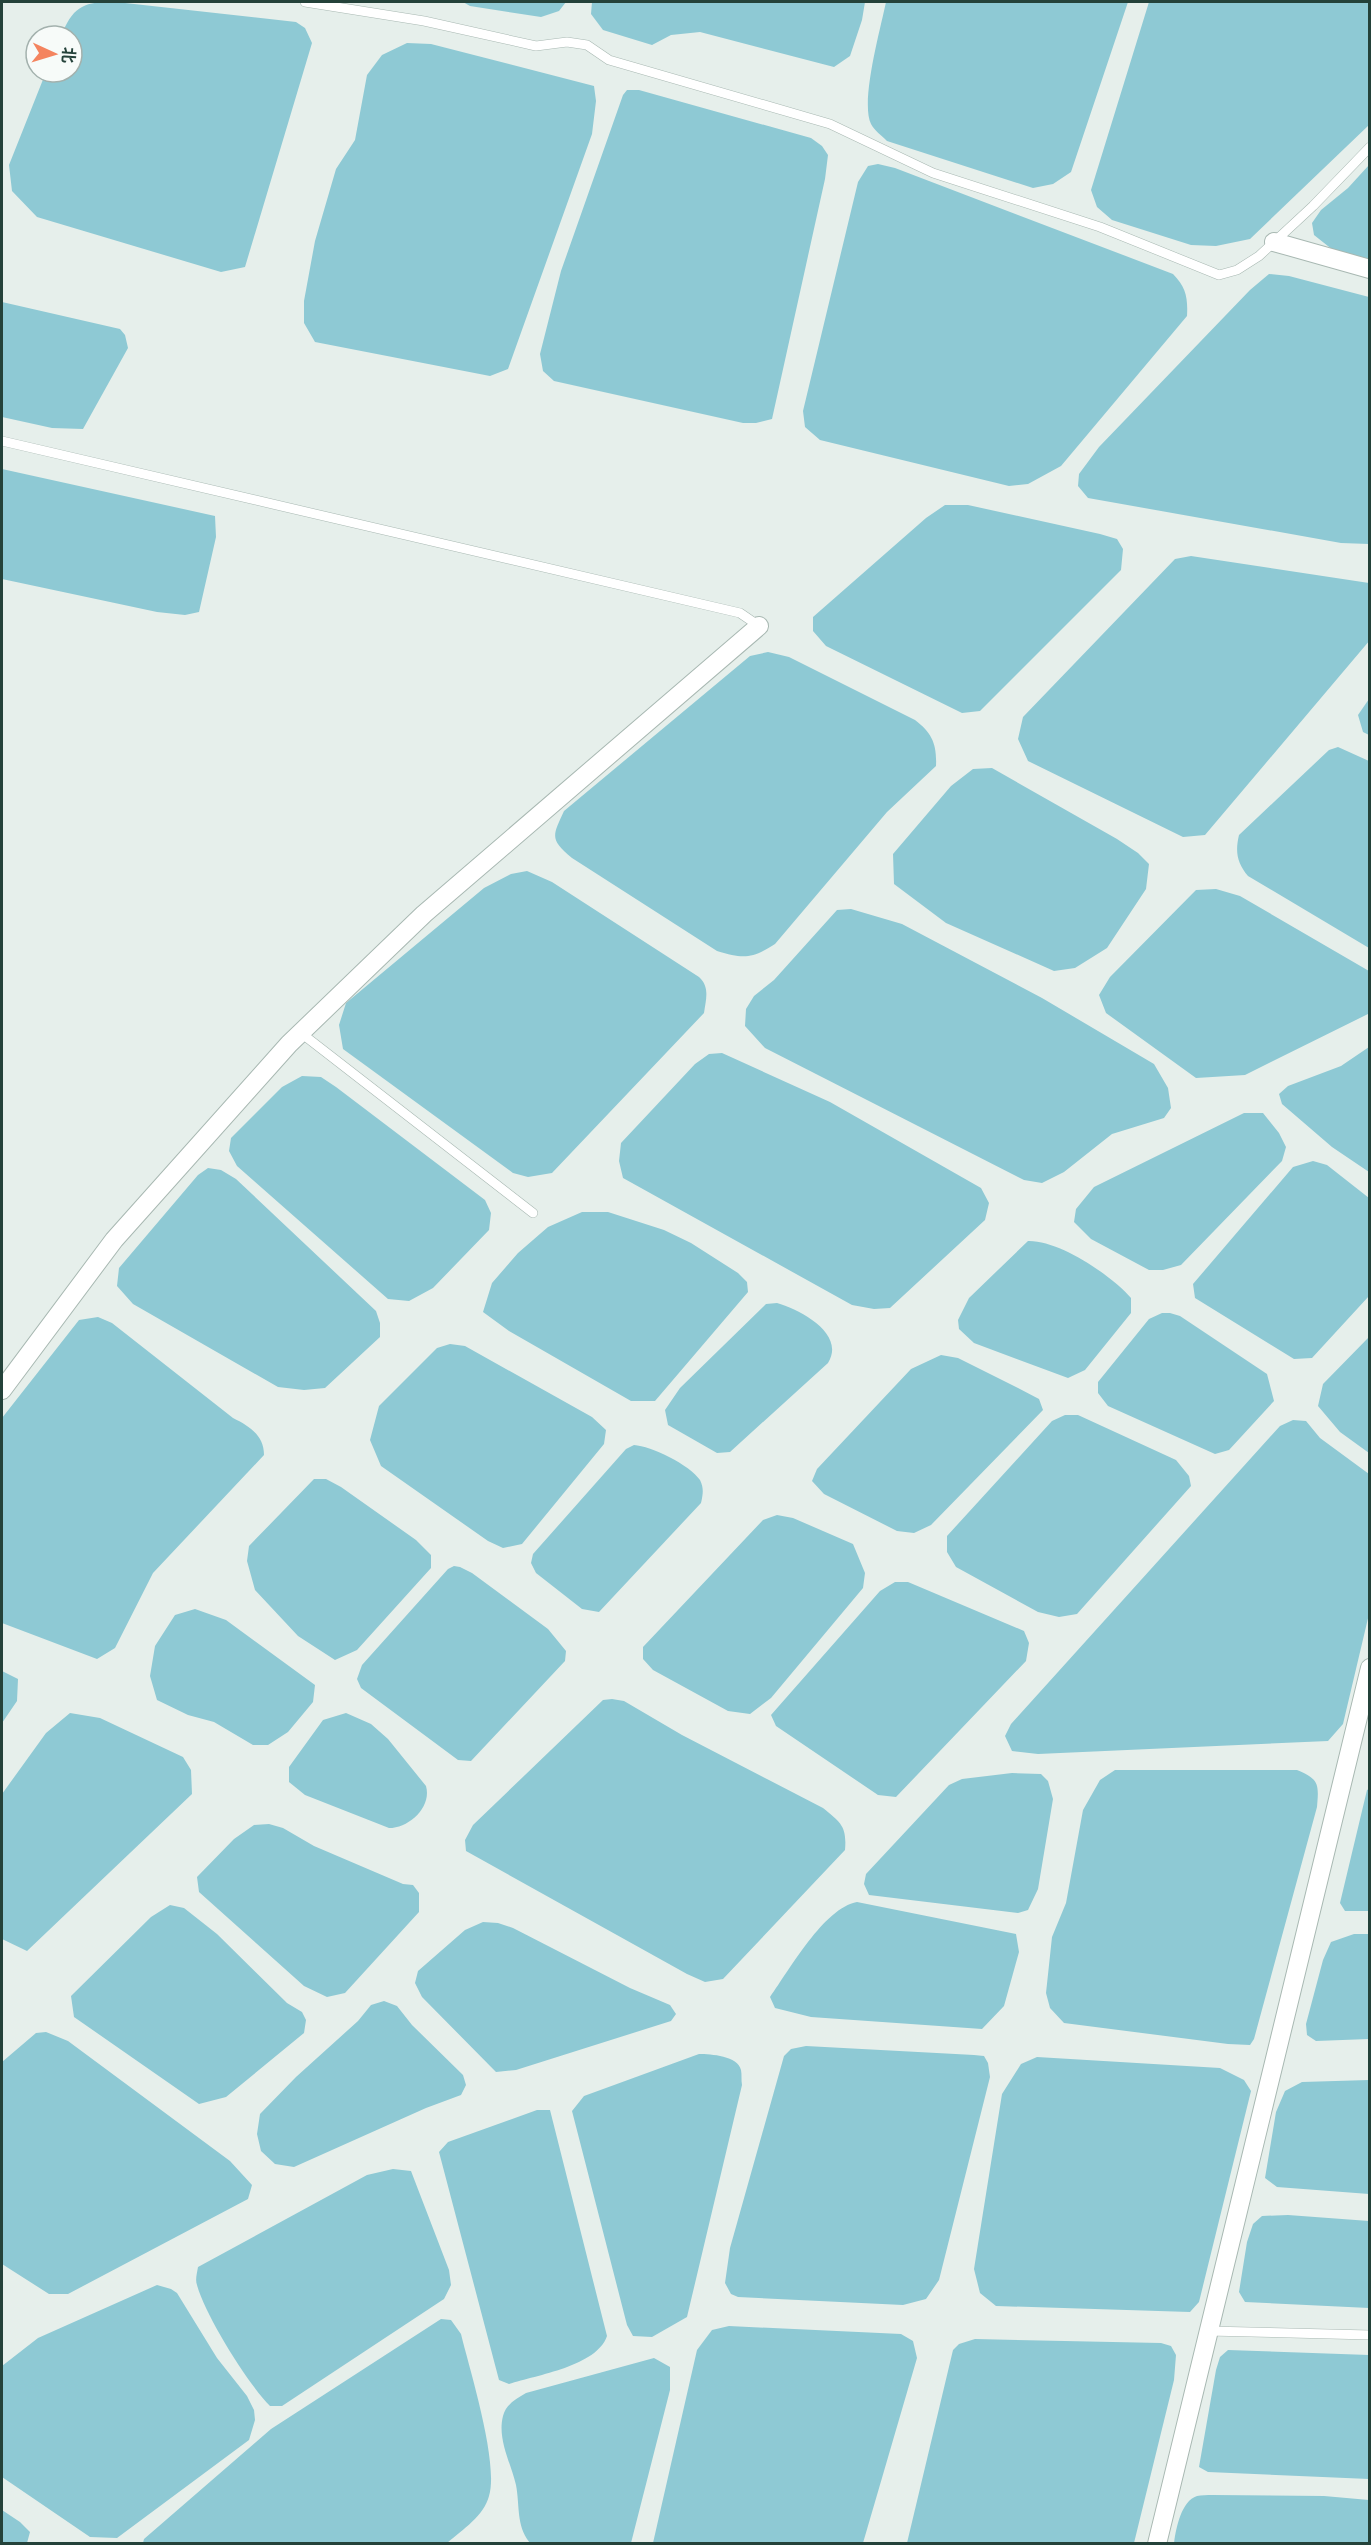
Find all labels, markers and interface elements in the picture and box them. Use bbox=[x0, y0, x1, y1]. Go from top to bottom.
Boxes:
north arrow bbox=[24, 24, 84, 84]
text: 北 bbox=[58, 46, 79, 64]

